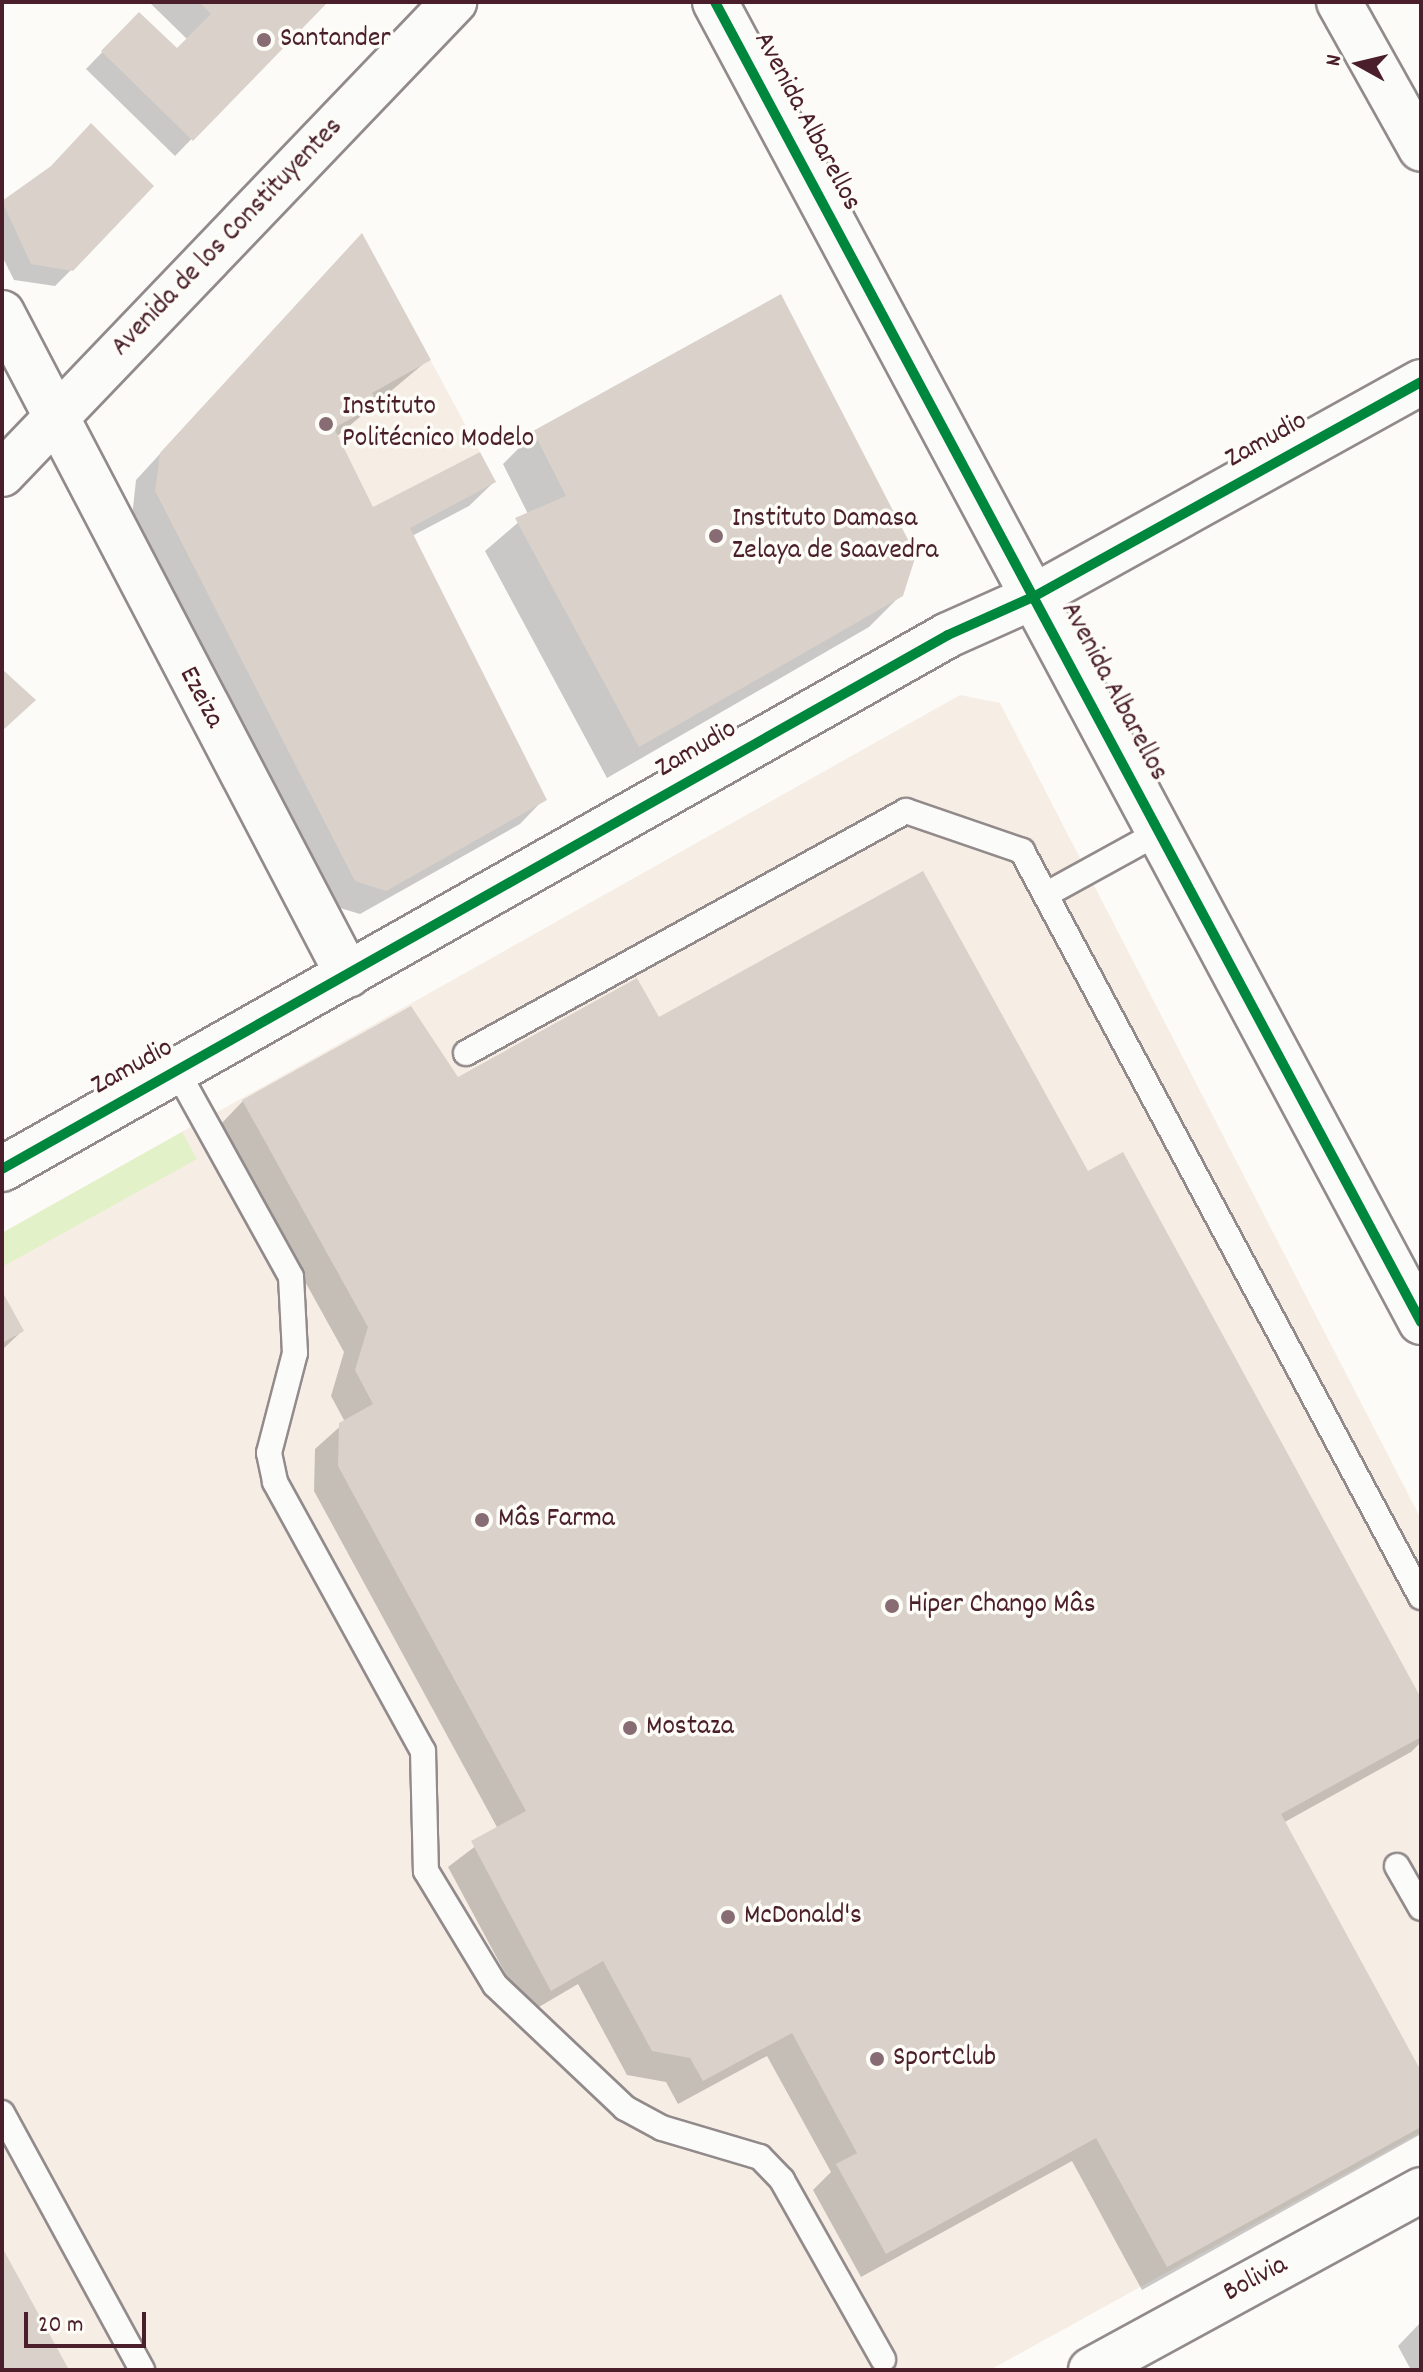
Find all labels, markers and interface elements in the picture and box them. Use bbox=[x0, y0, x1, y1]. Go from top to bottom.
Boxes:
place label: Santander bbox=[280, 23, 391, 57]
north arrow bbox=[1319, 24, 1399, 104]
street label: Avenida Albarellos bbox=[745, 27, 867, 217]
marker: Santander bbox=[255, 31, 273, 49]
text: N bbox=[1319, 53, 1351, 68]
street label: Avenida de los Constituyentes bbox=[105, 112, 351, 364]
place label: Instituto Politécnico Modelo bbox=[342, 391, 534, 457]
street label: Zamudio bbox=[1221, 405, 1313, 477]
marker: Instituto Politécnico Modelo bbox=[317, 415, 335, 433]
place label: Instituto Damasa Zelaya de Saavedra bbox=[732, 503, 938, 569]
marker: Instituto Damasa Zelaya de Saavedra bbox=[707, 527, 725, 545]
street label: Avenida Albarellos bbox=[1052, 597, 1174, 787]
street label: Ezeiza bbox=[170, 662, 230, 734]
street label: Zamudio bbox=[651, 714, 743, 786]
street label: Zamudio bbox=[87, 1032, 179, 1104]
place label: Mâs Farma bbox=[498, 1503, 615, 1537]
marker: Mâs Farma bbox=[473, 1511, 491, 1529]
place label: Hiper Chango Mâs bbox=[908, 1589, 1096, 1623]
marker: Hiper Chango Mâs bbox=[883, 1597, 901, 1615]
place label: Mostaza bbox=[646, 1711, 734, 1745]
marker: Mostaza bbox=[621, 1719, 639, 1737]
place label: McDonald's bbox=[744, 1900, 862, 1934]
marker: McDonald's bbox=[719, 1908, 737, 1926]
place label: SportClub bbox=[893, 2042, 996, 2076]
marker: SportClub bbox=[868, 2050, 886, 2068]
street label: Bolivia bbox=[1218, 2249, 1294, 2311]
scale bar bbox=[28, 2296, 150, 2346]
text: 20 m bbox=[38, 2309, 84, 2343]

